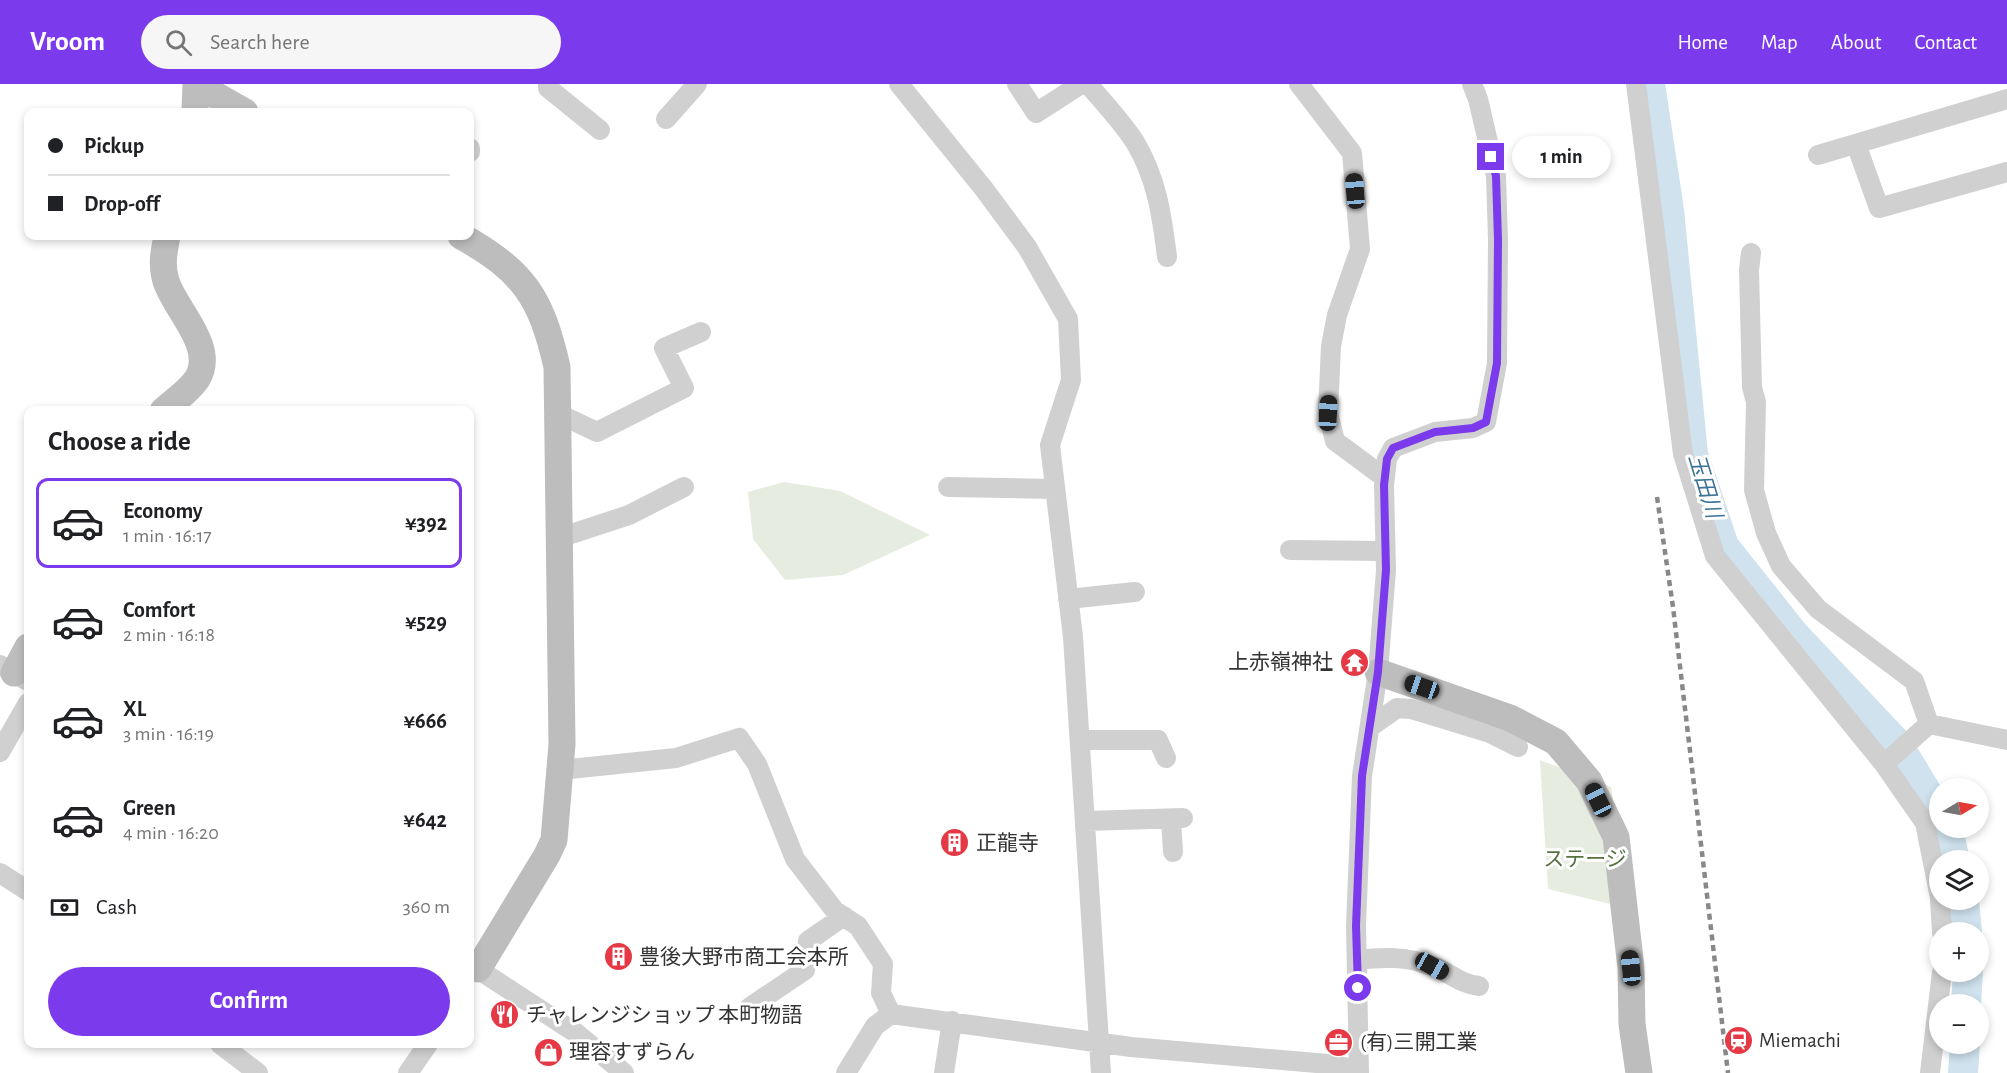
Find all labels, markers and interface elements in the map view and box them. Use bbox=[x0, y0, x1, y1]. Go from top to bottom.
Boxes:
search box bbox=[141, 15, 561, 69]
icon: search bbox=[162, 26, 195, 59]
text: Vroom bbox=[30, 28, 105, 56]
text: Search here bbox=[210, 31, 310, 53]
text: Home bbox=[1677, 32, 1728, 53]
text: Map bbox=[1761, 32, 1798, 53]
text: About bbox=[1831, 32, 1881, 53]
text: Contact bbox=[1914, 32, 1977, 53]
text: Pickup bbox=[84, 135, 144, 157]
callout: 1 min bbox=[1512, 136, 1611, 178]
route end bbox=[1477, 143, 1504, 170]
text: 1 min bbox=[1540, 147, 1583, 167]
car bbox=[1344, 172, 1366, 210]
text: Drop-off bbox=[84, 193, 160, 215]
car bbox=[1318, 395, 1338, 431]
text: Choose a ride bbox=[48, 428, 191, 455]
water label: 玉田川 bbox=[1685, 451, 1726, 523]
icon: car bbox=[51, 496, 105, 550]
text: Economy bbox=[123, 500, 203, 522]
text: ¥392 bbox=[405, 512, 447, 534]
text: 1 min · 16:17 bbox=[123, 526, 212, 546]
icon: car bbox=[51, 595, 105, 649]
text: Comfort bbox=[123, 599, 195, 621]
text: ¥529 bbox=[405, 611, 447, 633]
text: 2 min · 16:18 bbox=[123, 625, 215, 645]
temple icon: 上赤嶺神社 bbox=[1338, 646, 1370, 678]
place label: 上赤嶺神社 bbox=[1228, 651, 1333, 673]
car bbox=[1402, 673, 1442, 701]
icon: car bbox=[51, 694, 105, 748]
text: XL bbox=[123, 698, 146, 720]
text: ¥666 bbox=[404, 710, 447, 732]
text: 3 min · 16:19 bbox=[123, 724, 214, 744]
north arrow bbox=[1929, 778, 1989, 838]
map controls bbox=[1929, 778, 1989, 1054]
car bbox=[1582, 780, 1614, 820]
icon: car bbox=[51, 793, 105, 847]
text: Green bbox=[123, 797, 176, 819]
text: ¥642 bbox=[403, 809, 447, 831]
text: 4 min · 16:20 bbox=[123, 823, 219, 843]
building icon: 正龍寺 bbox=[939, 827, 971, 859]
place label: 正龍寺 bbox=[976, 832, 1039, 854]
park label: ステージ bbox=[1543, 849, 1627, 870]
button: layers bbox=[1929, 850, 1989, 910]
icon: cash bbox=[48, 891, 81, 924]
text: Cash bbox=[96, 896, 137, 918]
text: 360 m bbox=[403, 897, 450, 917]
button: + bbox=[1929, 922, 1989, 982]
building icon: 豊後大野市商工会本所 bbox=[602, 941, 634, 973]
place label: 豊後大野市商工会本所 bbox=[639, 946, 849, 968]
car bbox=[1412, 949, 1452, 983]
car bbox=[1620, 949, 1642, 987]
button: Confirm bbox=[48, 967, 450, 1036]
route start bbox=[1344, 974, 1371, 1001]
button: − bbox=[1929, 994, 1989, 1054]
restaurant icon: チャレンジショップ 本町物語 bbox=[489, 999, 521, 1031]
place label: チャレンジショップ 本町物語 bbox=[526, 1004, 802, 1026]
station icon: Miemachi bbox=[1722, 1024, 1754, 1056]
office icon: (有)三開工業 bbox=[1323, 1026, 1355, 1058]
place label: Miemachi bbox=[1759, 1030, 1841, 1051]
place label: (有)三開工業 bbox=[1360, 1031, 1477, 1053]
shop icon: 理容すずらん bbox=[532, 1036, 564, 1068]
place label: 理容すずらん bbox=[569, 1041, 695, 1063]

